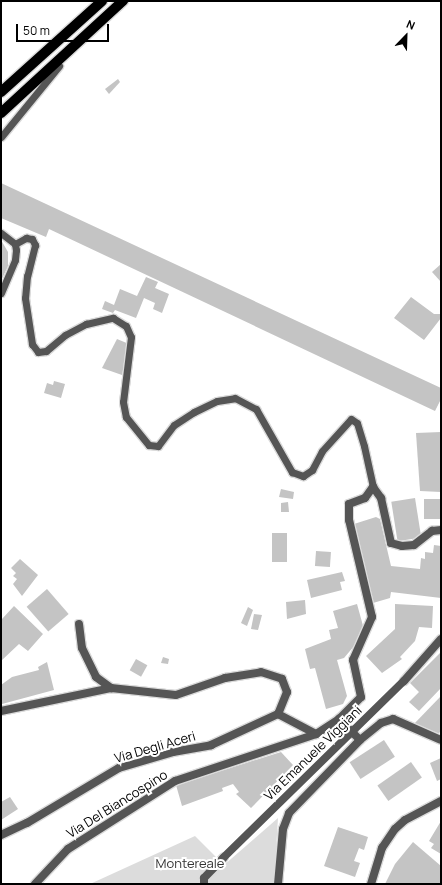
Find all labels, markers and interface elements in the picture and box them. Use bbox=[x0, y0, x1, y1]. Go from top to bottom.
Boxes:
scale bar bbox=[18, 16, 111, 42]
north arrow bbox=[386, 16, 426, 56]
text: N bbox=[404, 16, 417, 33]
text: 50 m bbox=[23, 22, 50, 39]
street label: Via Emanuele Viggiani bbox=[261, 702, 365, 804]
street label: Via Degli Aceri bbox=[113, 728, 197, 766]
street label: Via Del Biancospino bbox=[64, 767, 170, 841]
park label: Montereale bbox=[156, 855, 224, 871]

